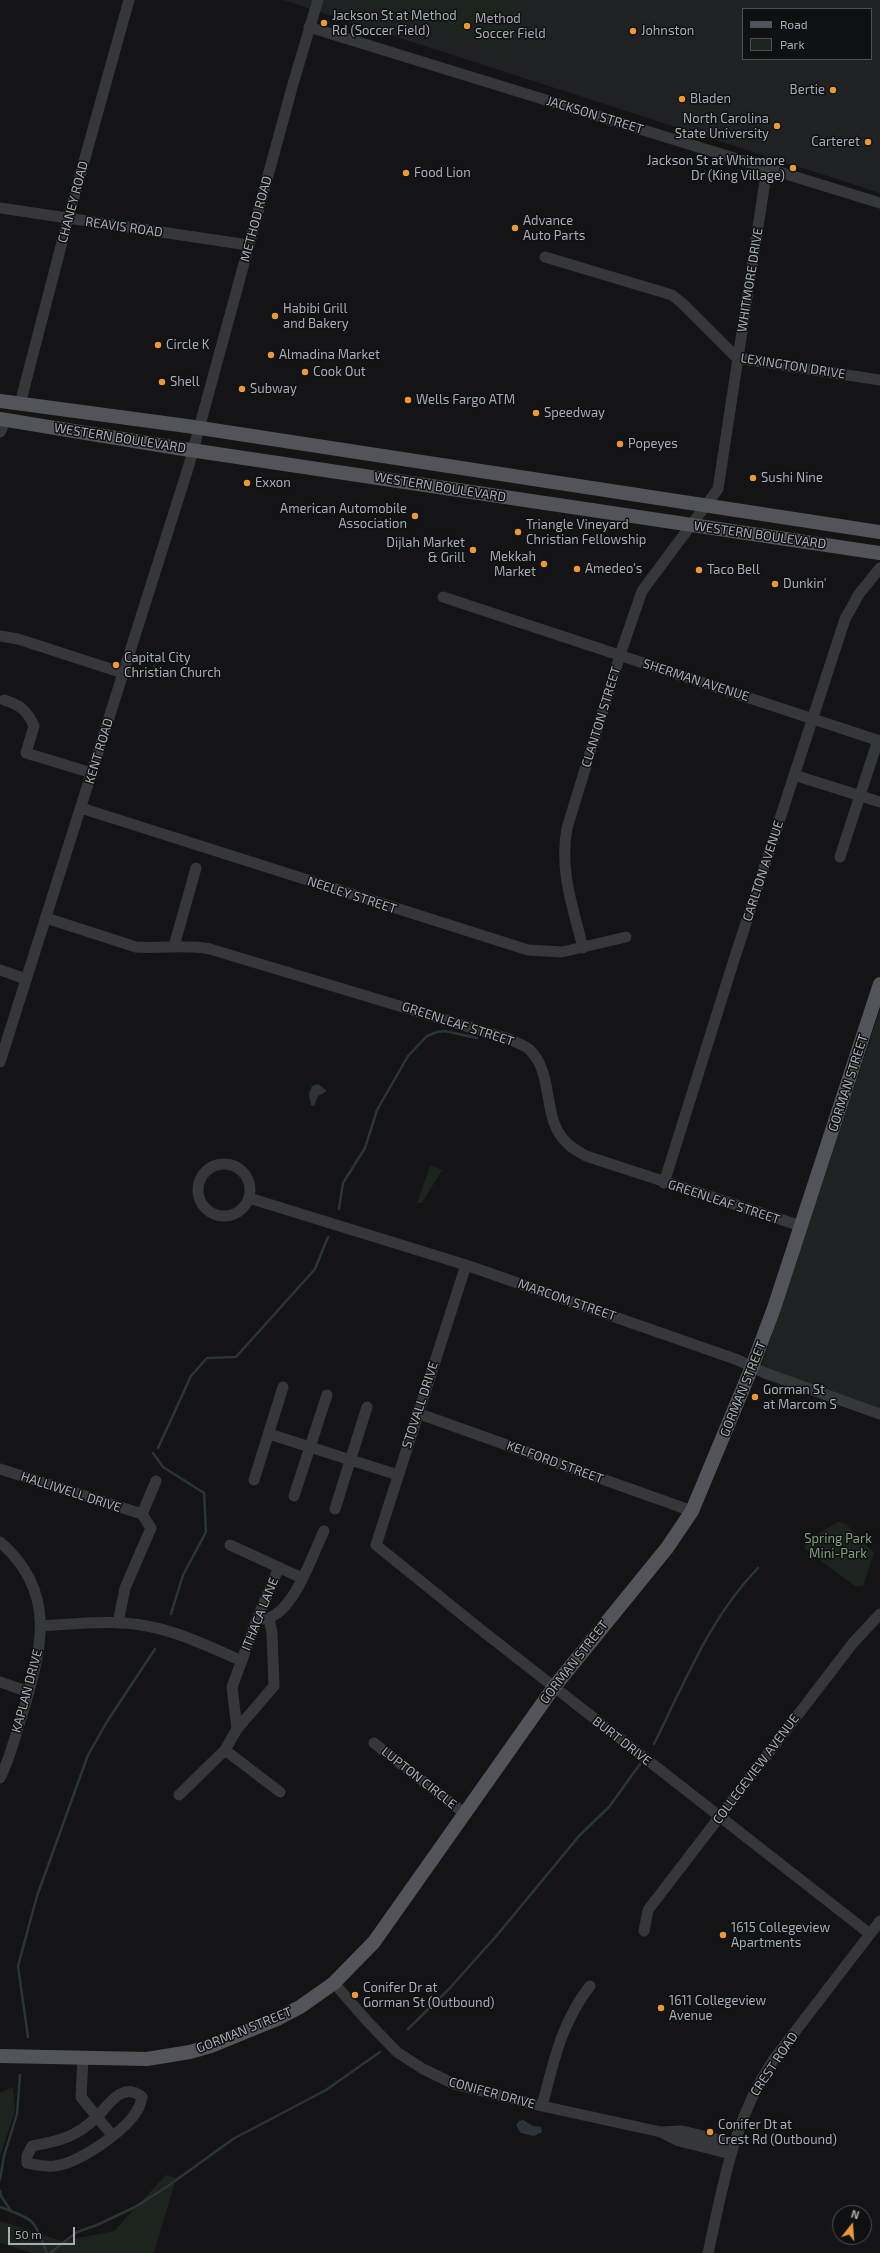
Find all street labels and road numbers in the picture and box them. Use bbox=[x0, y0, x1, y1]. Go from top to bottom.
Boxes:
street label: JACKSON STREET bbox=[545, 93, 645, 137]
street label: CHANEY ROAD bbox=[55, 159, 91, 245]
street label: METHOD ROAD bbox=[237, 174, 275, 264]
street label: REAVIS ROAD bbox=[84, 214, 164, 240]
street label: WHITMORE DRIVE bbox=[734, 227, 766, 333]
street label: LEXINGTON DRIVE bbox=[739, 350, 847, 382]
street label: WESTERN BOULEVARD bbox=[53, 420, 187, 456]
street label: WESTERN BOULEVARD bbox=[373, 469, 507, 505]
street label: WESTERN BOULEVARD bbox=[693, 518, 827, 552]
street label: SHERMAN AVENUE bbox=[641, 655, 751, 705]
street label: CLANTON STREET bbox=[578, 665, 624, 769]
street label: KENT ROAD bbox=[82, 716, 116, 786]
street label: CARLTON AVENUE bbox=[739, 819, 787, 923]
street label: NEELEY STREET bbox=[305, 873, 399, 917]
street label: GREENLEAF STREET bbox=[400, 999, 516, 1049]
street label: GORMAN STREET bbox=[825, 1032, 871, 1134]
street label: GREENLEAF STREET bbox=[666, 1177, 782, 1227]
street label: MARCOM STREET bbox=[516, 1276, 618, 1324]
street label: GORMAN STREET bbox=[717, 1339, 769, 1439]
street label: STOVALL DRIVE bbox=[399, 1360, 441, 1450]
street label: KELFORD STREET bbox=[505, 1437, 605, 1487]
street label: HALLIWELL DRIVE bbox=[19, 1468, 123, 1516]
street label: ITHACA LANE bbox=[238, 1575, 282, 1653]
street label: GORMAN STREET bbox=[537, 1617, 611, 1707]
street label: KAPLAN DRIVE bbox=[8, 1648, 46, 1734]
street label: COLLEGEVIEW AVENUE bbox=[710, 1711, 802, 1827]
street label: BURT DRIVE bbox=[589, 1713, 655, 1769]
street label: LUPTON CIRCLE bbox=[378, 1744, 460, 1812]
street label: GORMAN STREET bbox=[194, 2004, 294, 2056]
street label: CREST ROAD bbox=[747, 2029, 801, 2099]
street label: CONIFER DRIVE bbox=[447, 2074, 537, 2112]

